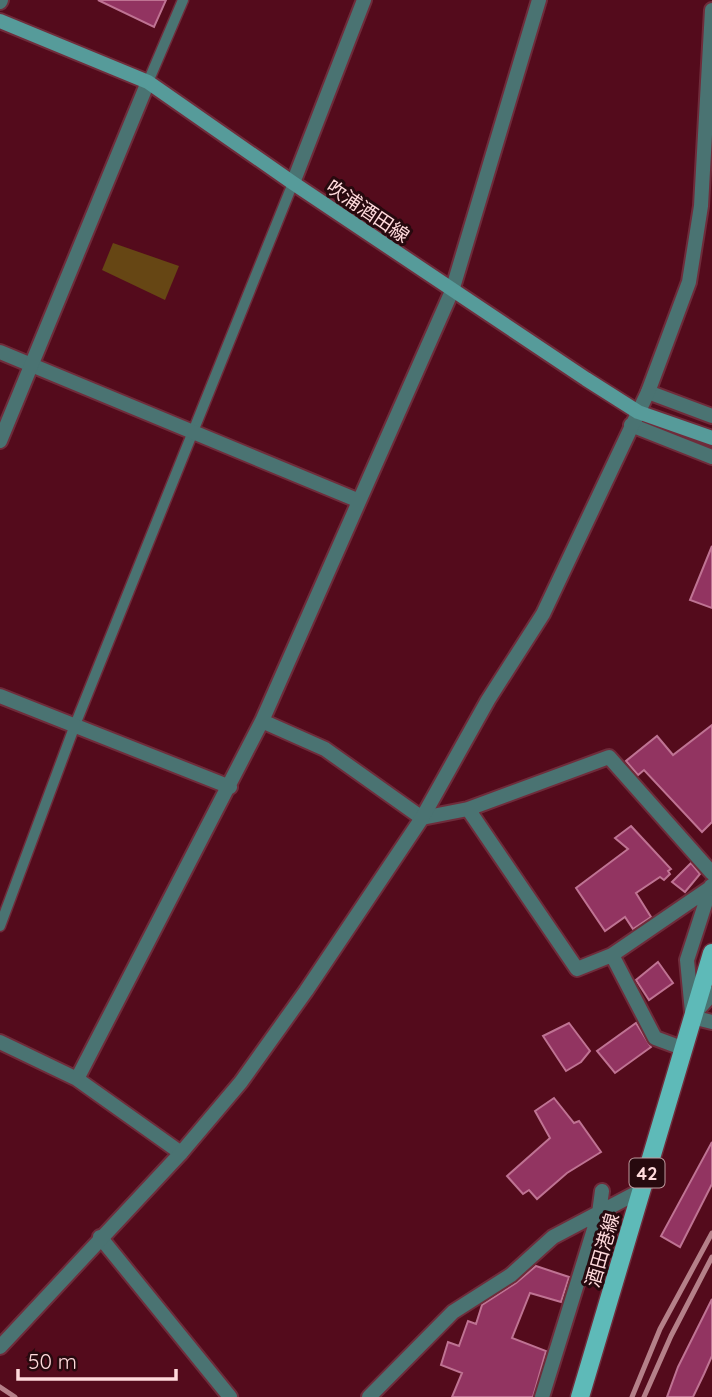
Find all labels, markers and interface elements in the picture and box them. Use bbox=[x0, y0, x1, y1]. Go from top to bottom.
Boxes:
street label: 吹浦酒田線 bbox=[322, 174, 414, 248]
road number: 42 bbox=[630, 1158, 664, 1188]
street label: 酒田港線 bbox=[580, 1210, 624, 1290]
scale bar bbox=[18, 1338, 175, 1382]
text: 50 m bbox=[28, 1348, 77, 1374]

